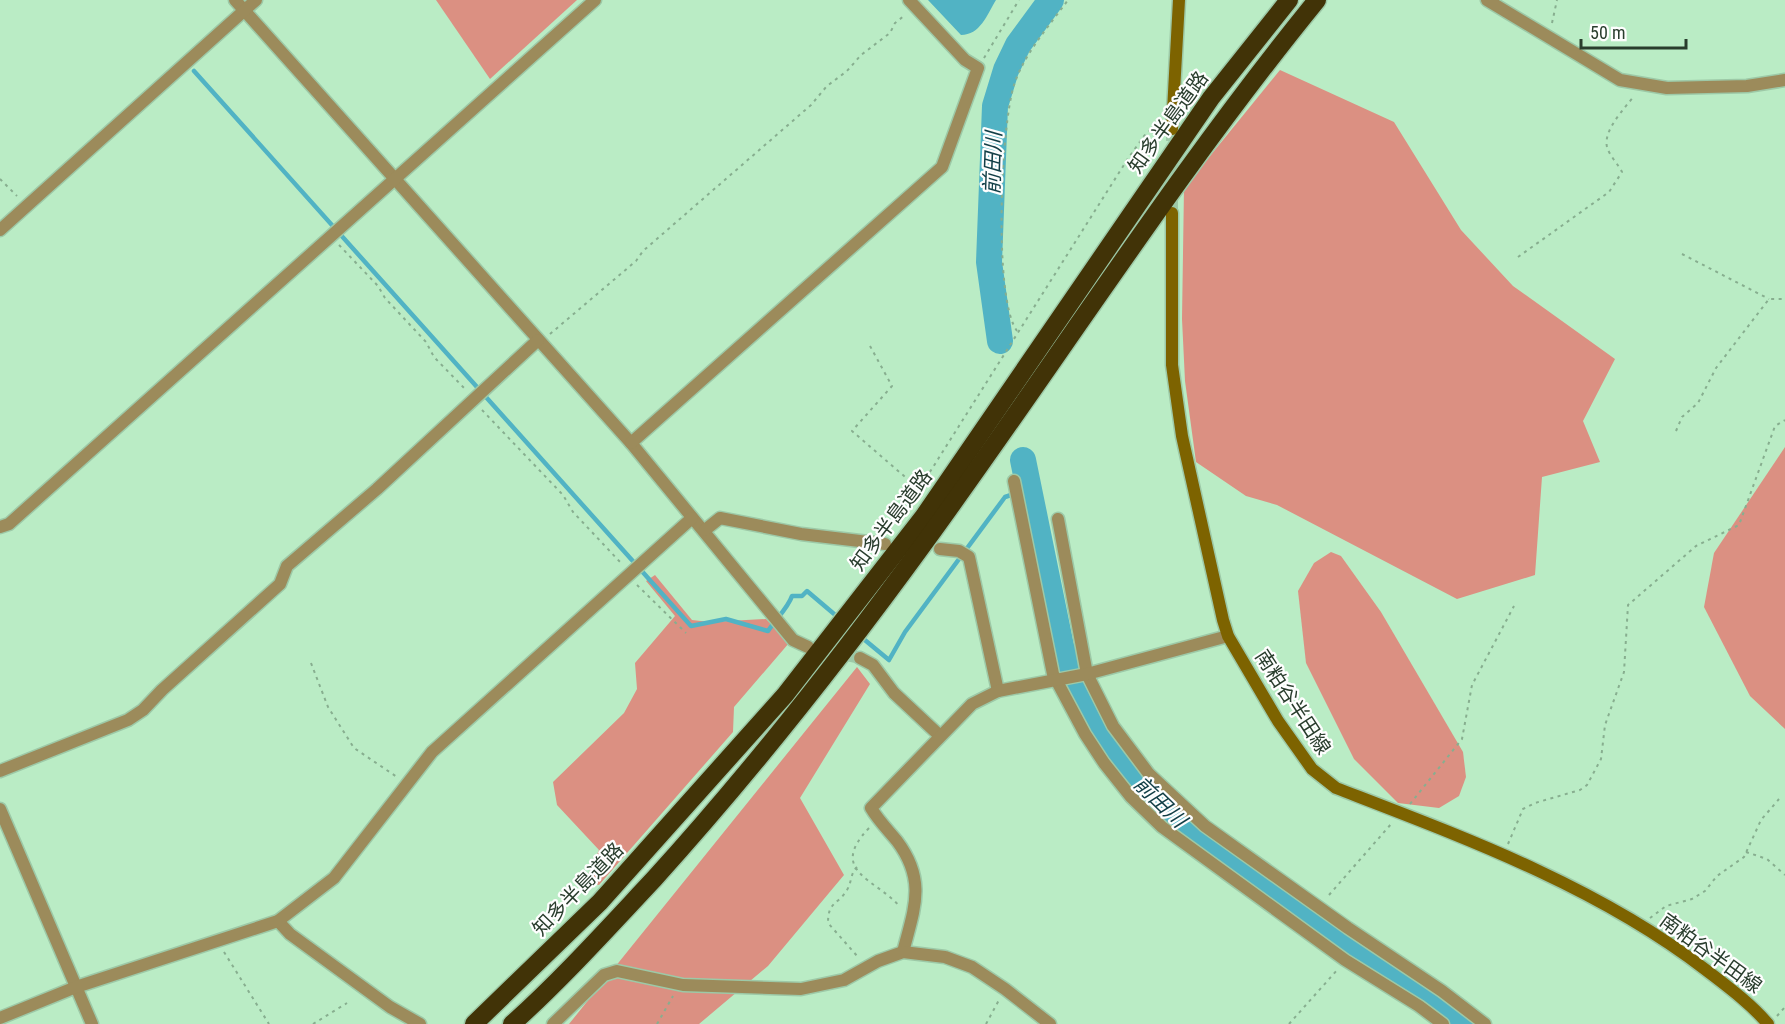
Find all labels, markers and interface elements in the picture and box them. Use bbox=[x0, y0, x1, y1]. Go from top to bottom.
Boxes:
scale bar bbox=[1581, 12, 1686, 50]
text: 50 m bbox=[1590, 22, 1625, 43]
street label: 知多半島道路 bbox=[1123, 66, 1213, 178]
water label: 前田川 bbox=[980, 129, 1006, 195]
street label: 知多半島道路 bbox=[845, 465, 937, 575]
street label: 南粕谷半田線 bbox=[1250, 645, 1336, 759]
water label: 前田川 bbox=[1129, 771, 1192, 834]
street label: 知多半島道路 bbox=[528, 838, 628, 940]
street label: 南粕谷半田線 bbox=[1655, 908, 1767, 998]

